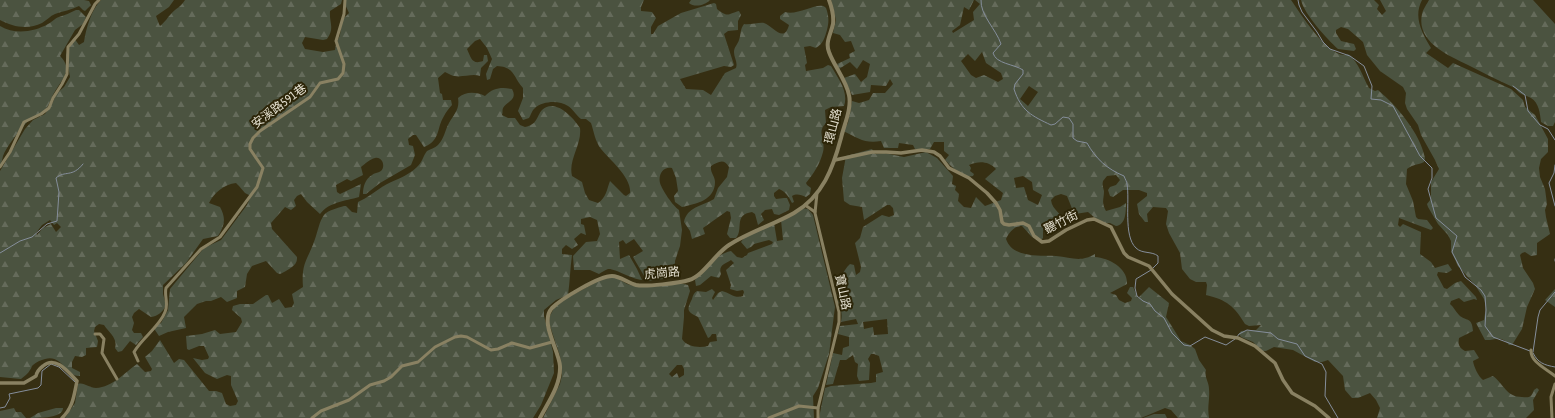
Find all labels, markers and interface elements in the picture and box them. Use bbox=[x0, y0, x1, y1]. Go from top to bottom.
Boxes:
street label: 安溪路591巷 bbox=[249, 81, 309, 131]
street label: 環山路 bbox=[822, 107, 844, 145]
street label: 聽竹街 bbox=[1042, 208, 1080, 236]
street label: 虎崗路 bbox=[643, 264, 681, 282]
street label: 寶山路 bbox=[832, 273, 854, 311]

